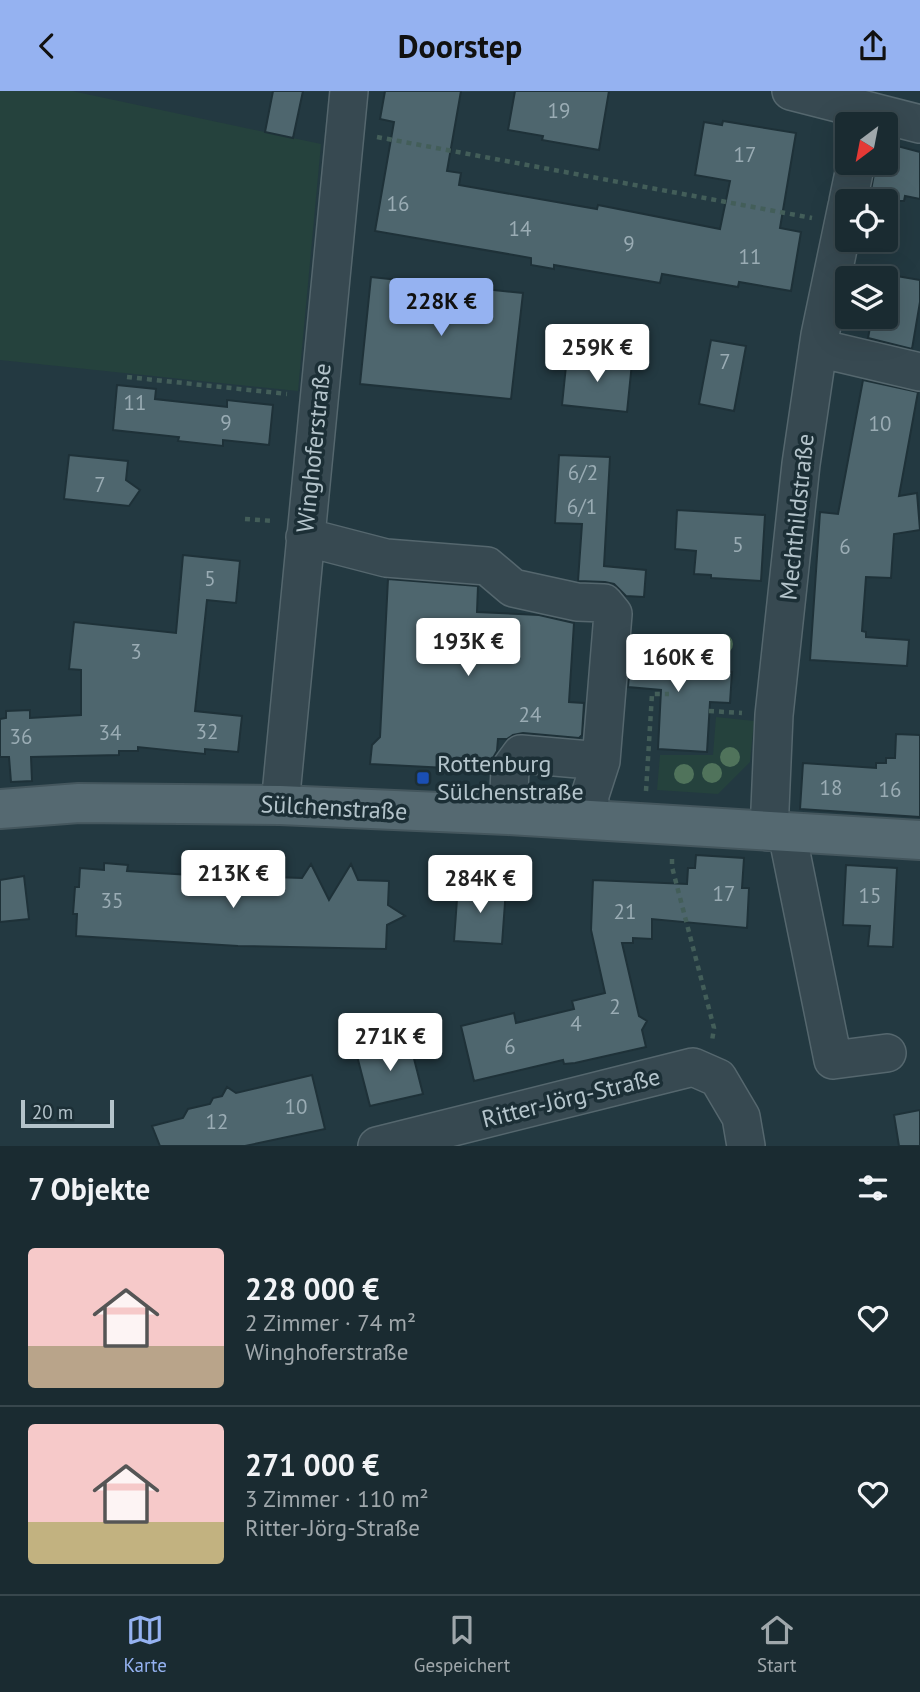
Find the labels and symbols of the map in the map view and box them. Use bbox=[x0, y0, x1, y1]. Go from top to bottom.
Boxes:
house number: 19 bbox=[548, 97, 570, 124]
north arrow bbox=[835, 112, 898, 175]
house number: 17 bbox=[734, 141, 756, 168]
house number: 16 bbox=[387, 190, 409, 217]
house number: 14 bbox=[509, 215, 531, 242]
house number: 9 bbox=[623, 230, 635, 257]
house number: 11 bbox=[739, 243, 761, 270]
pin: 228K € bbox=[384, 279, 498, 338]
pin: 259K € bbox=[540, 324, 654, 384]
house number: 7 bbox=[719, 348, 731, 375]
street label: Winghoferstraße bbox=[289, 362, 338, 534]
house number: 11 bbox=[124, 389, 146, 416]
house number: 9 bbox=[220, 409, 232, 436]
house number: 10 bbox=[869, 410, 891, 437]
street label: Mechthildstraße bbox=[772, 432, 821, 602]
house number: 6/2 bbox=[568, 459, 598, 486]
house number: 7 bbox=[94, 471, 106, 498]
house number: 6/1 bbox=[567, 493, 597, 520]
house number: 5 bbox=[732, 531, 744, 558]
house number: 6 bbox=[839, 533, 851, 560]
house number: 5 bbox=[204, 565, 216, 592]
pin: 193K € bbox=[411, 619, 525, 678]
pin: 160K € bbox=[621, 635, 735, 694]
house number: 3 bbox=[130, 638, 142, 665]
house number: 24 bbox=[519, 701, 541, 728]
house number: 32 bbox=[196, 718, 218, 745]
house number: 34 bbox=[99, 719, 121, 746]
house number: 36 bbox=[10, 723, 32, 750]
place label: Rottenburg Sülchenstraße bbox=[437, 748, 584, 807]
marker: Rottenburg Sülchenstraße bbox=[415, 770, 431, 786]
house number: 18 bbox=[820, 774, 842, 801]
house number: 16 bbox=[879, 776, 901, 803]
street label: Sülchenstraße bbox=[260, 788, 408, 827]
pin: 213K € bbox=[176, 851, 290, 910]
pin: 284K € bbox=[423, 855, 537, 915]
house number: 17 bbox=[713, 880, 735, 907]
house number: 15 bbox=[859, 882, 881, 909]
house number: 35 bbox=[101, 887, 123, 914]
house number: 21 bbox=[614, 898, 636, 925]
house number: 2 bbox=[609, 993, 621, 1020]
house number: 4 bbox=[570, 1010, 582, 1037]
pin: 271K € bbox=[333, 1013, 447, 1073]
house number: 6 bbox=[504, 1033, 516, 1060]
street label: Ritter-Jörg-Straße bbox=[479, 1060, 663, 1135]
house number: 10 bbox=[285, 1093, 307, 1120]
scale bar bbox=[21, 1097, 114, 1129]
house number: 12 bbox=[206, 1108, 228, 1135]

